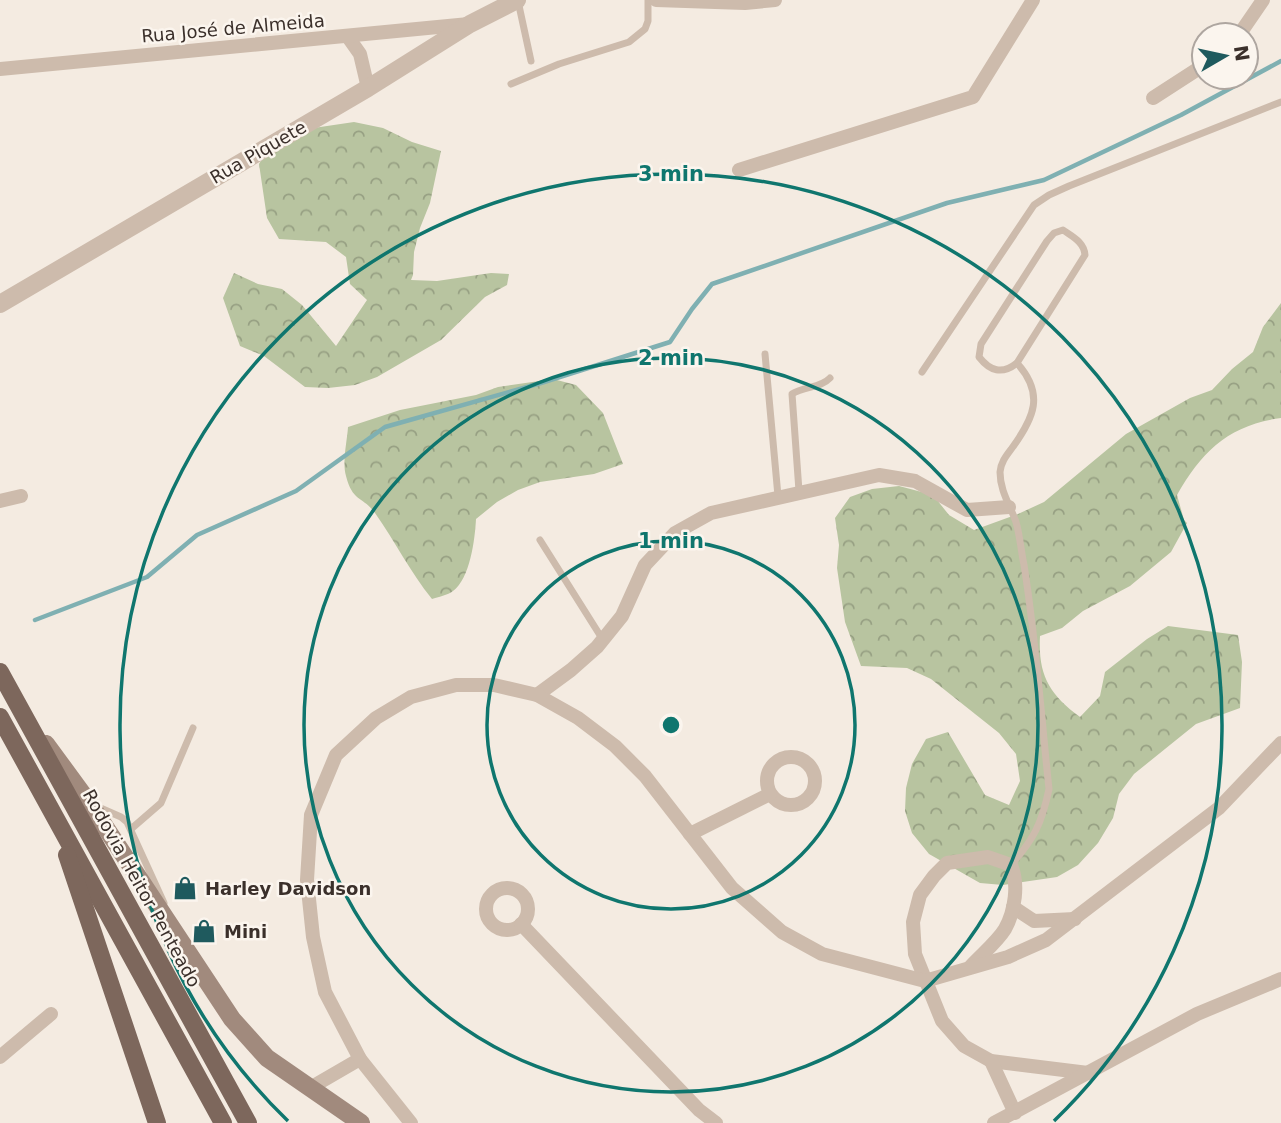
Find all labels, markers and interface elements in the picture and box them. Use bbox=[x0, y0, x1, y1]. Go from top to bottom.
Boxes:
street label: Rua José de Almeida bbox=[140, 10, 326, 46]
north arrow bbox=[1190, 21, 1260, 91]
text: N bbox=[1230, 44, 1254, 63]
street label: Rua Piquete bbox=[206, 116, 310, 188]
text: 3 min bbox=[638, 162, 704, 186]
text: 2 min bbox=[638, 346, 704, 370]
text: 1 min bbox=[638, 529, 704, 553]
centre of rings bbox=[659, 713, 683, 737]
street label: Rodovia Heitor Penteado bbox=[79, 786, 205, 990]
shop icon: Harley Davidson bbox=[171, 874, 199, 902]
place label: Harley Davidson bbox=[205, 878, 371, 899]
shop icon: Mini bbox=[190, 917, 218, 945]
place label: Mini bbox=[224, 921, 267, 942]

